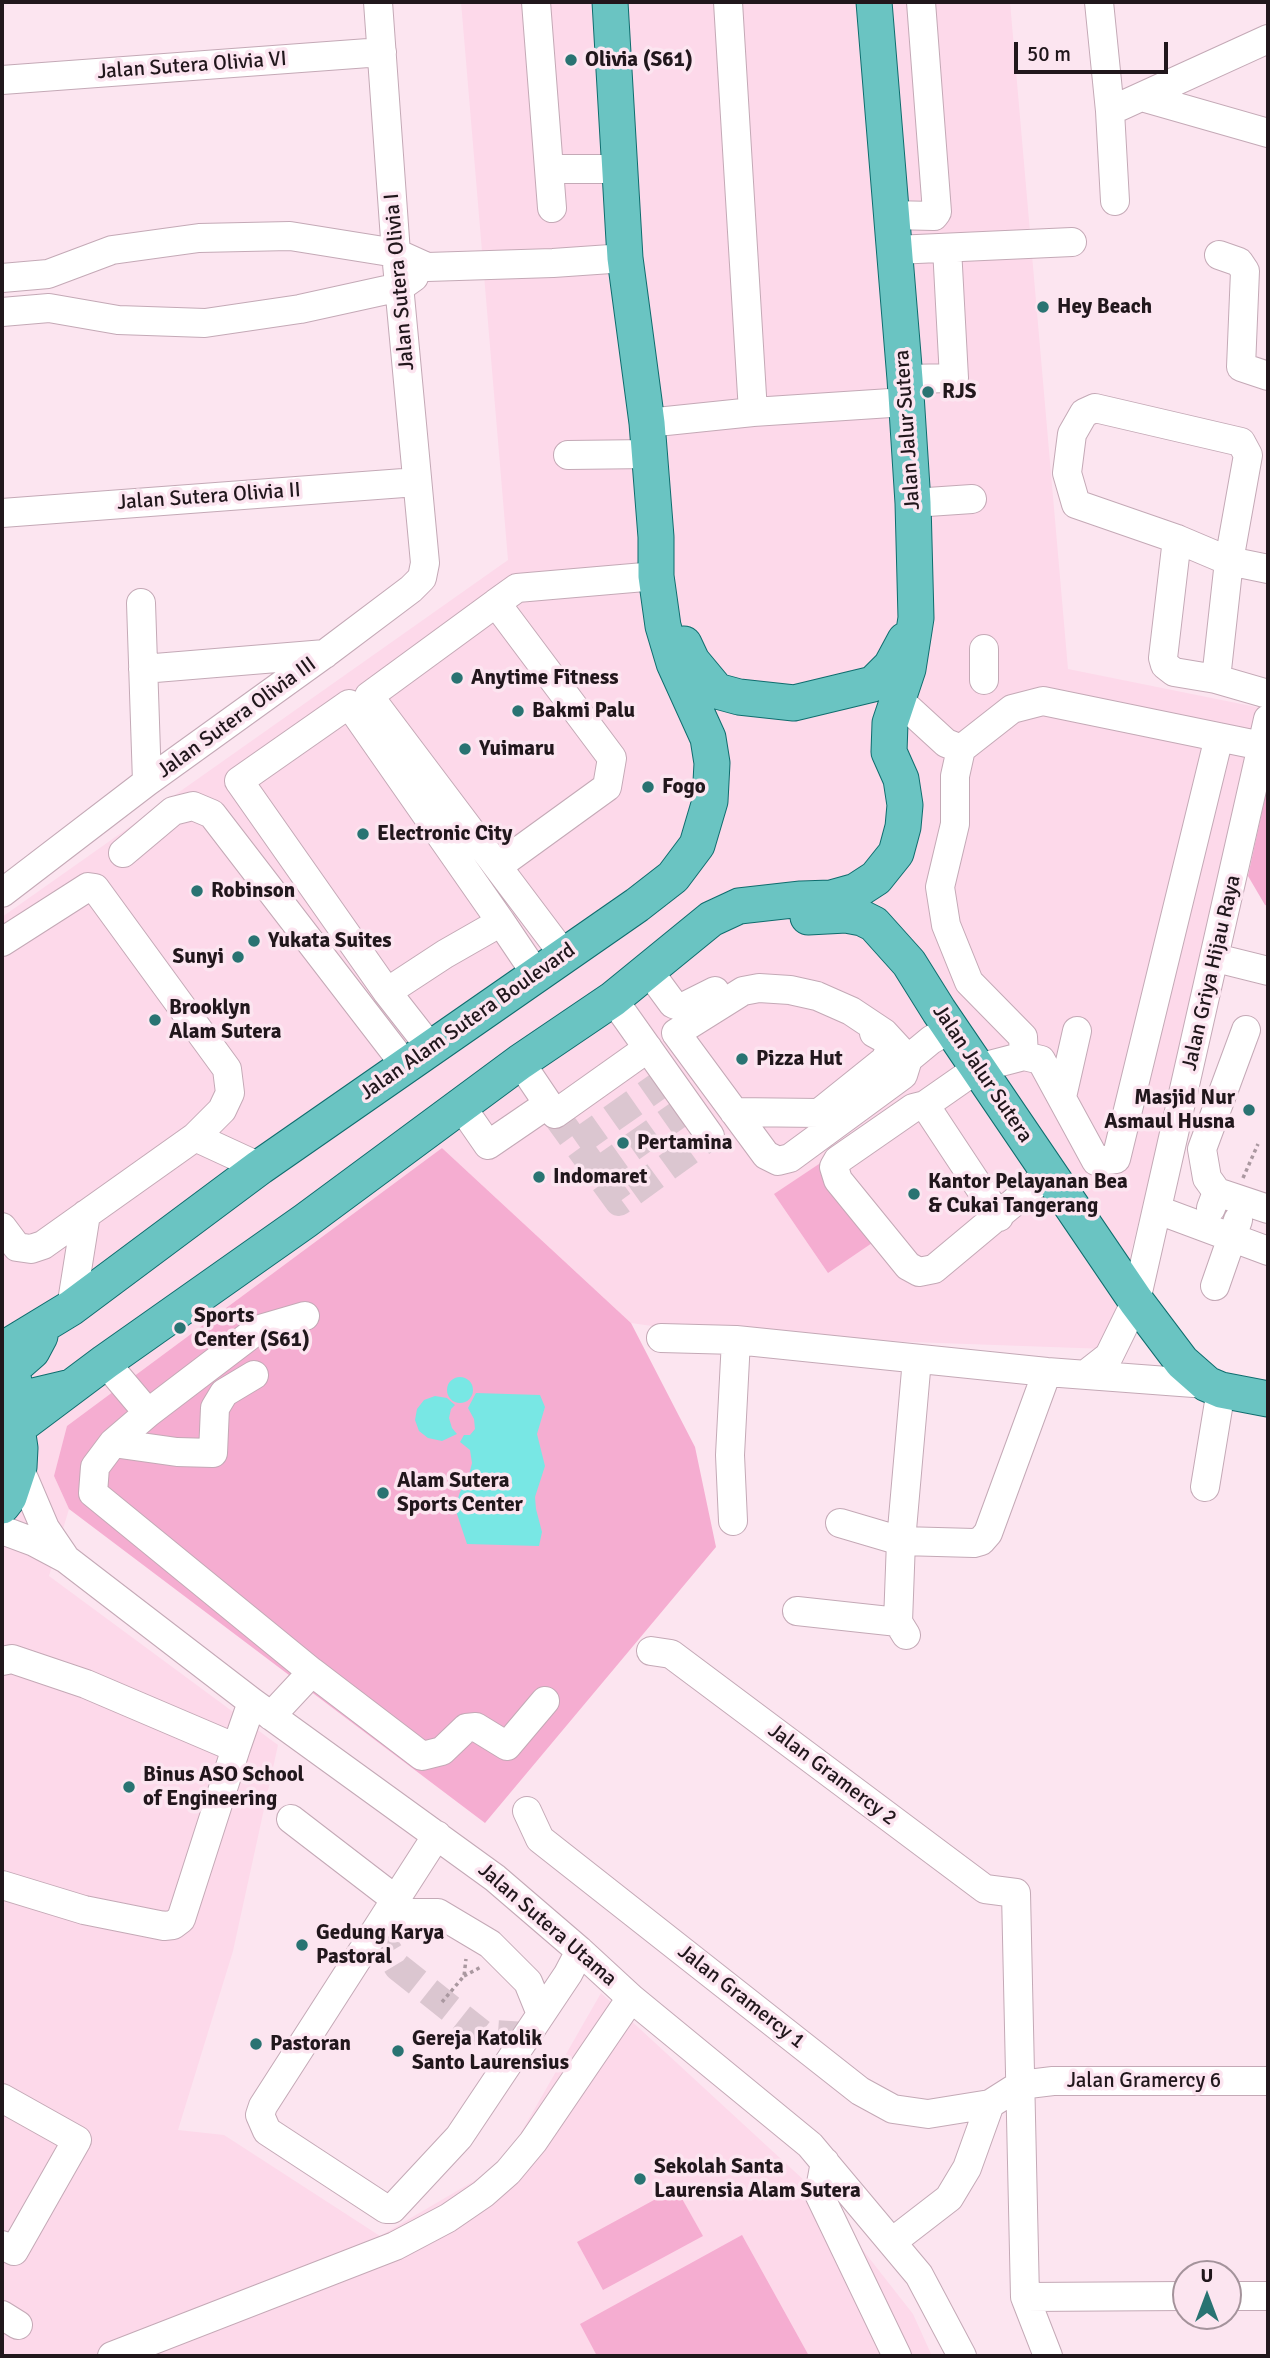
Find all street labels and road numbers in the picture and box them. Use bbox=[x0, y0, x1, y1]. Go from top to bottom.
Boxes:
street label: Jalan Sutera Olivia VI bbox=[96, 47, 288, 85]
street label: Jalan Sutera Olivia I bbox=[380, 192, 420, 372]
street label: Jalan Jalur Sutera bbox=[890, 349, 926, 511]
street label: Jalan Sutera Olivia II bbox=[116, 478, 302, 516]
street label: Jalan Sutera Olivia III bbox=[153, 652, 321, 784]
street label: Jalan Griya Hijau Raya bbox=[1177, 873, 1247, 1073]
street label: Jalan Alam Sutera Boulevard bbox=[355, 938, 581, 1106]
street label: Jalan Jalur Sutera bbox=[927, 1000, 1037, 1148]
street label: Jalan Gramercy 2 bbox=[763, 1718, 901, 1832]
street label: Jalan Sutera Utama bbox=[472, 1858, 622, 1992]
street label: Jalan Gramercy 1 bbox=[672, 1940, 810, 2054]
street label: Jalan Gramercy 6 bbox=[1067, 2068, 1221, 2094]

